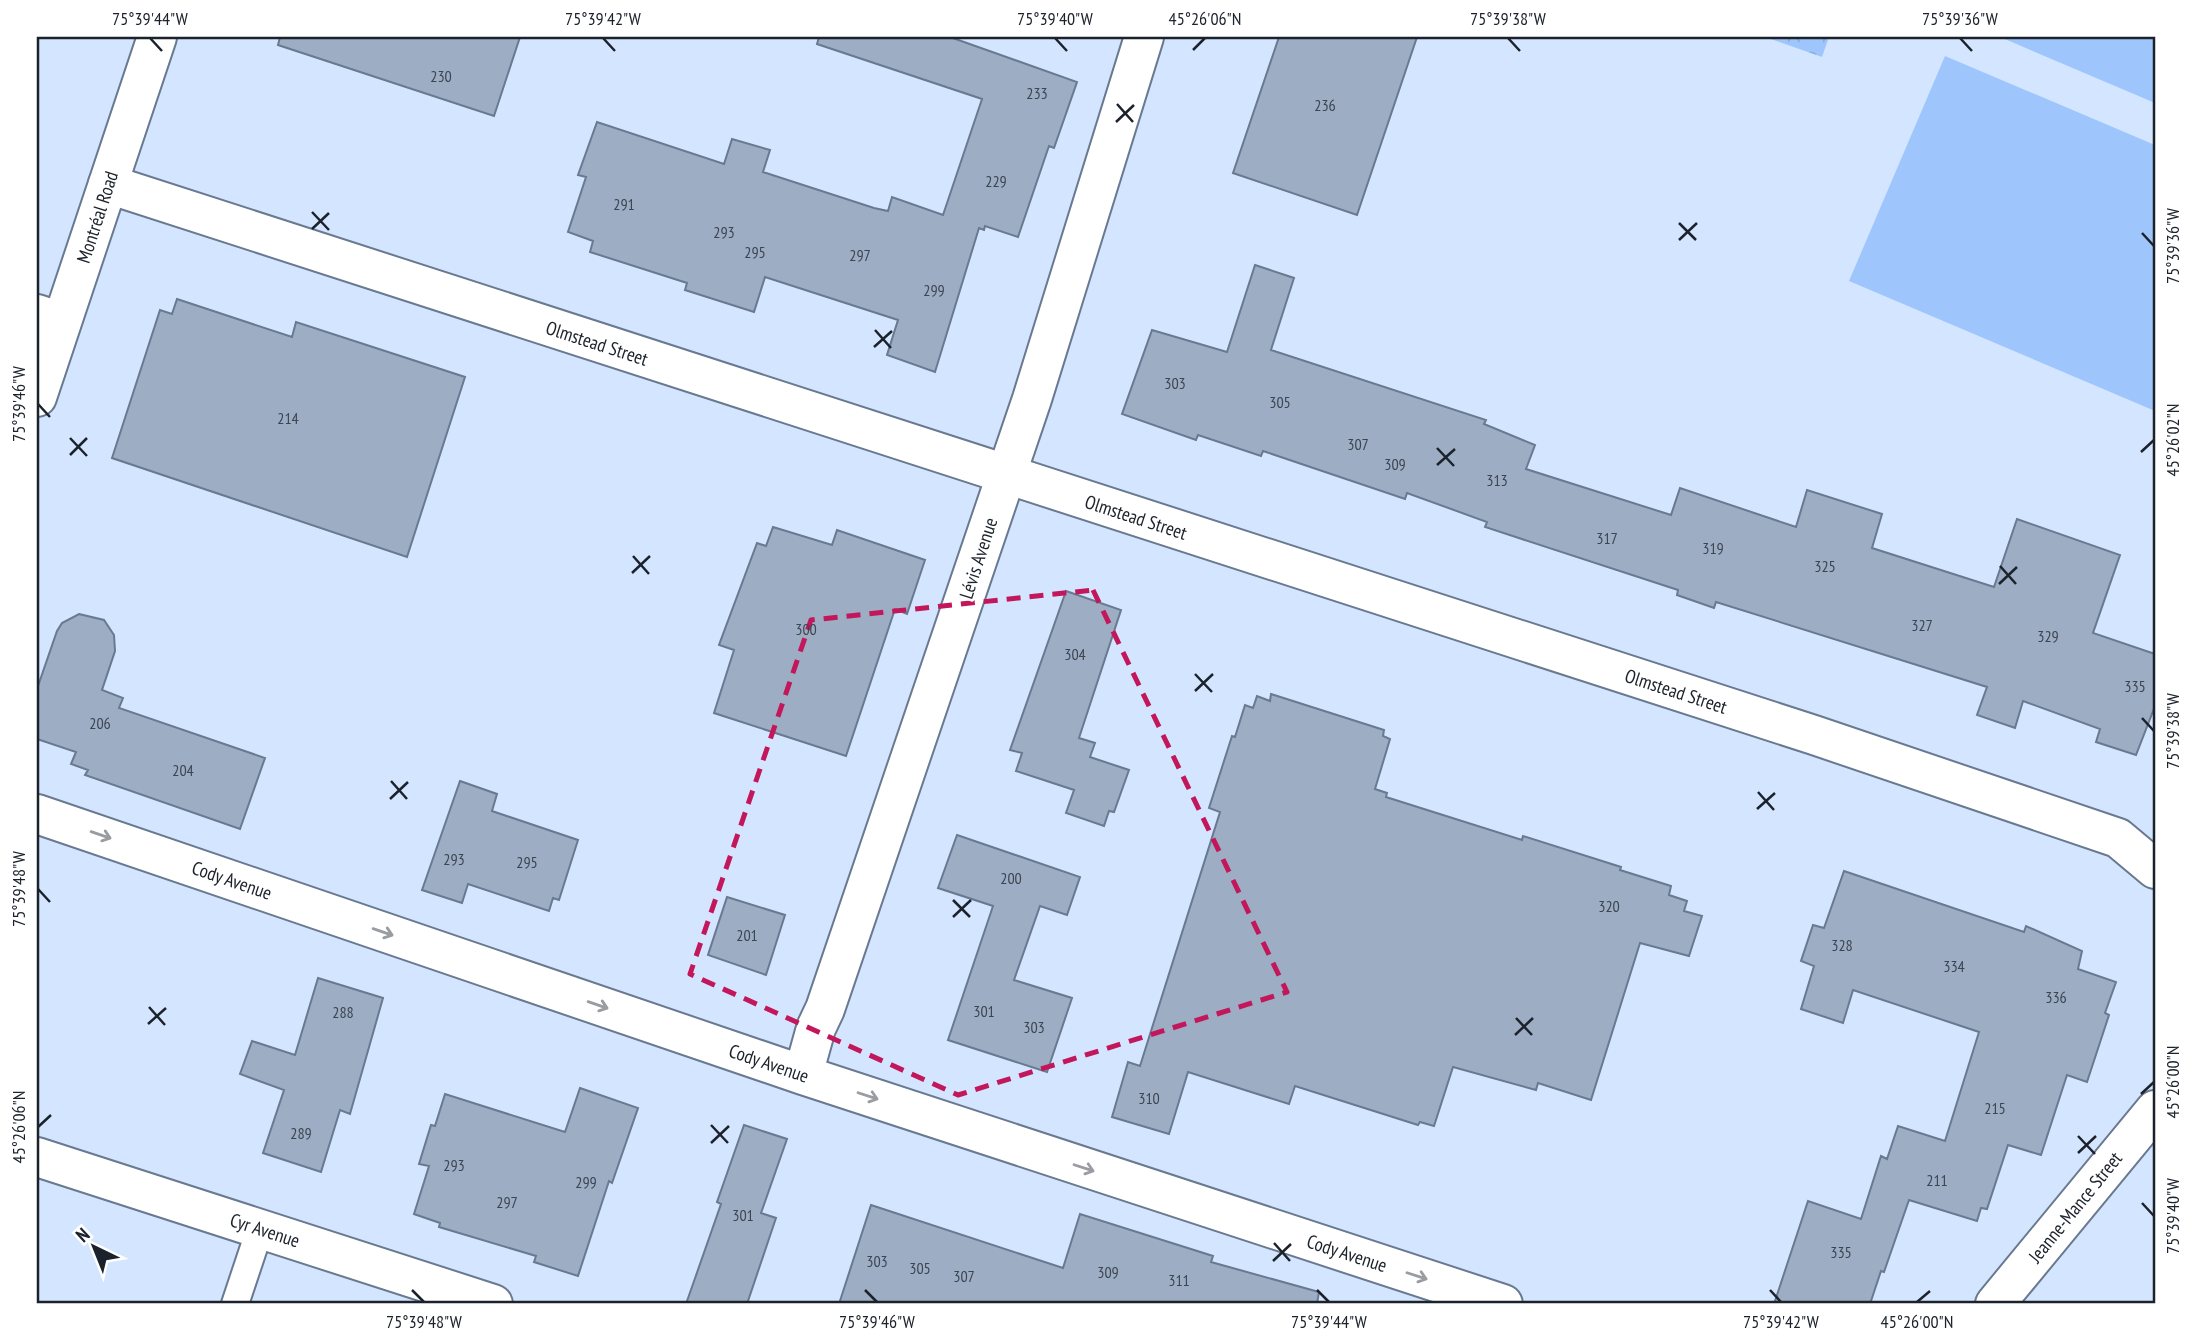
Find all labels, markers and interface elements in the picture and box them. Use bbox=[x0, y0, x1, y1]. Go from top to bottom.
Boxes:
text: 75°39'44"W bbox=[112, 7, 188, 30]
text: 75°39'42"W bbox=[565, 7, 641, 30]
text: 75°39'40"W bbox=[1017, 7, 1093, 30]
text: 45°26'06"N bbox=[1169, 7, 1241, 30]
text: 75°39'38"W bbox=[1470, 7, 1546, 30]
text: 75°39'36"W bbox=[1922, 7, 1998, 30]
house number: 230 bbox=[430, 66, 452, 86]
house number: 233 bbox=[1026, 83, 1048, 103]
house number: 236 bbox=[1314, 95, 1336, 115]
street label: Montréal Road bbox=[71, 168, 123, 266]
house number: 229 bbox=[985, 171, 1007, 191]
house number: 291 bbox=[613, 194, 635, 214]
text: 75°39'36"W bbox=[2161, 208, 2184, 284]
house number: 293 bbox=[713, 222, 735, 242]
house number: 295 bbox=[744, 242, 766, 262]
house number: 297 bbox=[849, 245, 871, 265]
house number: 299 bbox=[923, 280, 945, 300]
street label: Olmstead Street bbox=[543, 315, 652, 371]
text: 75°39'46"W bbox=[7, 366, 30, 442]
house number: 303 bbox=[1164, 373, 1186, 393]
house number: 305 bbox=[1269, 392, 1291, 412]
text: 45°26'02"N bbox=[2161, 404, 2184, 476]
house number: 214 bbox=[277, 408, 299, 428]
house number: 307 bbox=[1347, 434, 1369, 454]
house number: 309 bbox=[1384, 454, 1406, 474]
house number: 313 bbox=[1486, 470, 1508, 490]
street label: Olmstead Street bbox=[1082, 489, 1191, 545]
street label: Lévis Avenue bbox=[954, 514, 1002, 602]
house number: 317 bbox=[1596, 528, 1618, 548]
house number: 319 bbox=[1702, 538, 1724, 558]
house number: 325 bbox=[1814, 556, 1836, 576]
house number: 327 bbox=[1911, 615, 1933, 635]
house number: 300 bbox=[795, 619, 817, 639]
house number: 329 bbox=[2037, 626, 2059, 646]
house number: 304 bbox=[1064, 644, 1086, 664]
street label: Olmstead Street bbox=[1622, 663, 1731, 719]
house number: 335 bbox=[2124, 676, 2146, 696]
text: 75°39'38"W bbox=[2161, 693, 2184, 769]
house number: 206 bbox=[89, 713, 111, 733]
house number: 204 bbox=[172, 760, 194, 780]
one-way arrow bbox=[90, 830, 112, 842]
house number: 293 bbox=[443, 849, 465, 869]
text: 75°39'48"W bbox=[7, 851, 30, 927]
house number: 295 bbox=[516, 852, 538, 872]
street label: Cody Avenue bbox=[189, 855, 275, 905]
house number: 200 bbox=[1000, 868, 1022, 888]
house number: 320 bbox=[1598, 896, 1620, 916]
house number: 201 bbox=[736, 925, 758, 945]
one-way arrow bbox=[371, 927, 393, 939]
house number: 328 bbox=[1831, 935, 1853, 955]
house number: 334 bbox=[1943, 956, 1965, 976]
house number: 336 bbox=[2045, 987, 2067, 1007]
one-way arrow bbox=[587, 999, 609, 1012]
house number: 301 bbox=[973, 1001, 995, 1021]
house number: 288 bbox=[332, 1002, 354, 1022]
house number: 303 bbox=[1023, 1017, 1045, 1037]
street label: Cody Avenue bbox=[726, 1038, 812, 1088]
text: 45°26'00"N bbox=[2161, 1046, 2184, 1118]
house number: 310 bbox=[1138, 1088, 1160, 1108]
text: 45°26'06"N bbox=[7, 1091, 30, 1163]
one-way arrow bbox=[857, 1091, 879, 1104]
house number: 215 bbox=[1984, 1098, 2006, 1118]
house number: 289 bbox=[290, 1123, 312, 1143]
street label: Jeanne-Mance Street bbox=[2022, 1146, 2128, 1268]
house number: 293 bbox=[443, 1155, 465, 1175]
one-way arrow bbox=[1073, 1163, 1095, 1175]
house number: 211 bbox=[1926, 1170, 1948, 1190]
house number: 299 bbox=[575, 1172, 597, 1192]
text: 75°39'40"W bbox=[2161, 1178, 2184, 1254]
house number: 297 bbox=[496, 1192, 518, 1212]
house number: 301 bbox=[732, 1205, 754, 1225]
street label: Cyr Avenue bbox=[227, 1207, 303, 1253]
north arrow bbox=[60, 1212, 130, 1282]
text: N bbox=[70, 1222, 94, 1247]
street label: Cody Avenue bbox=[1304, 1229, 1390, 1277]
house number: 335 bbox=[1830, 1242, 1852, 1262]
house number: 303 bbox=[866, 1251, 888, 1271]
house number: 305 bbox=[909, 1258, 931, 1278]
house number: 309 bbox=[1097, 1262, 1119, 1282]
house number: 307 bbox=[953, 1266, 975, 1286]
house number: 311 bbox=[1168, 1270, 1190, 1290]
one-way arrow bbox=[1406, 1270, 1428, 1283]
text: 75°39'48"W bbox=[386, 1310, 462, 1333]
text: 75°39'46"W bbox=[839, 1310, 915, 1333]
text: 75°39'44"W bbox=[1291, 1310, 1367, 1333]
text: 75°39'42"W bbox=[1743, 1310, 1819, 1333]
text: 45°26'00"N bbox=[1881, 1310, 1953, 1333]

